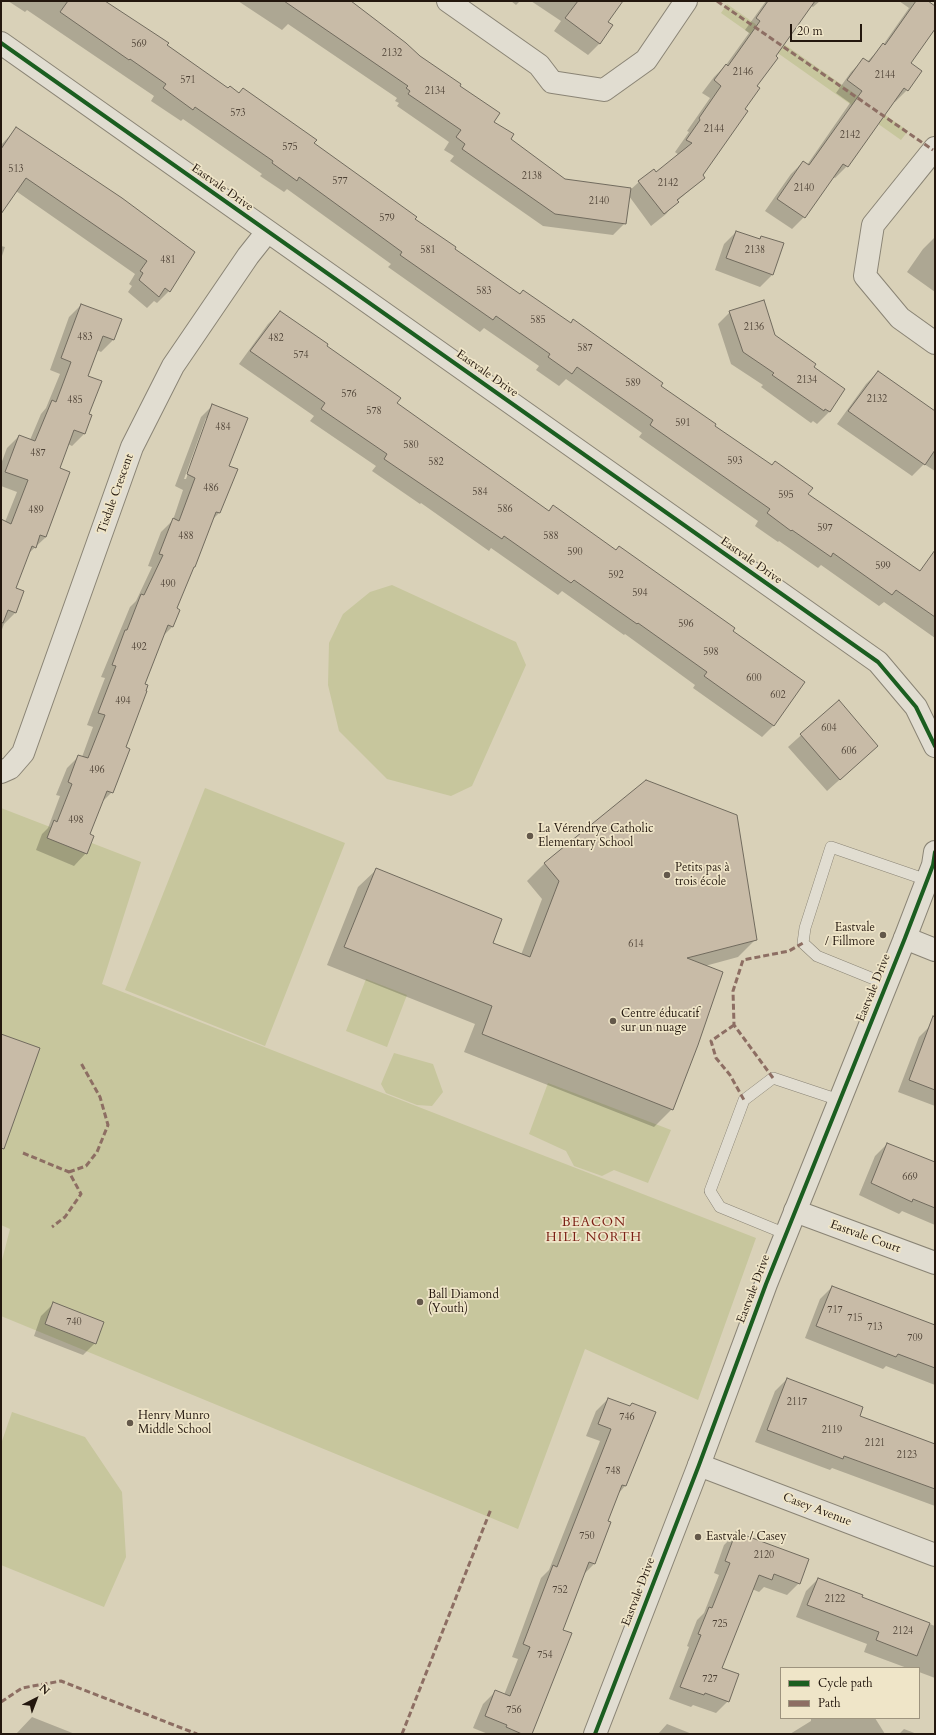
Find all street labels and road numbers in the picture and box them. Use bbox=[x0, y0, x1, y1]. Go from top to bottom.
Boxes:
street label: Eastvale Drive bbox=[188, 161, 256, 215]
street label: Eastvale Drive bbox=[453, 347, 521, 401]
street label: Tisdale Crescent bbox=[95, 452, 137, 536]
street label: Eastvale Drive bbox=[717, 534, 785, 588]
street label: Eastvale Drive bbox=[854, 952, 894, 1024]
street label: Eastvale Court bbox=[828, 1218, 902, 1256]
street label: Eastvale Drive bbox=[734, 1253, 774, 1325]
street label: Casey Avenue bbox=[781, 1490, 853, 1530]
street label: Eastvale Drive bbox=[619, 1556, 659, 1628]

